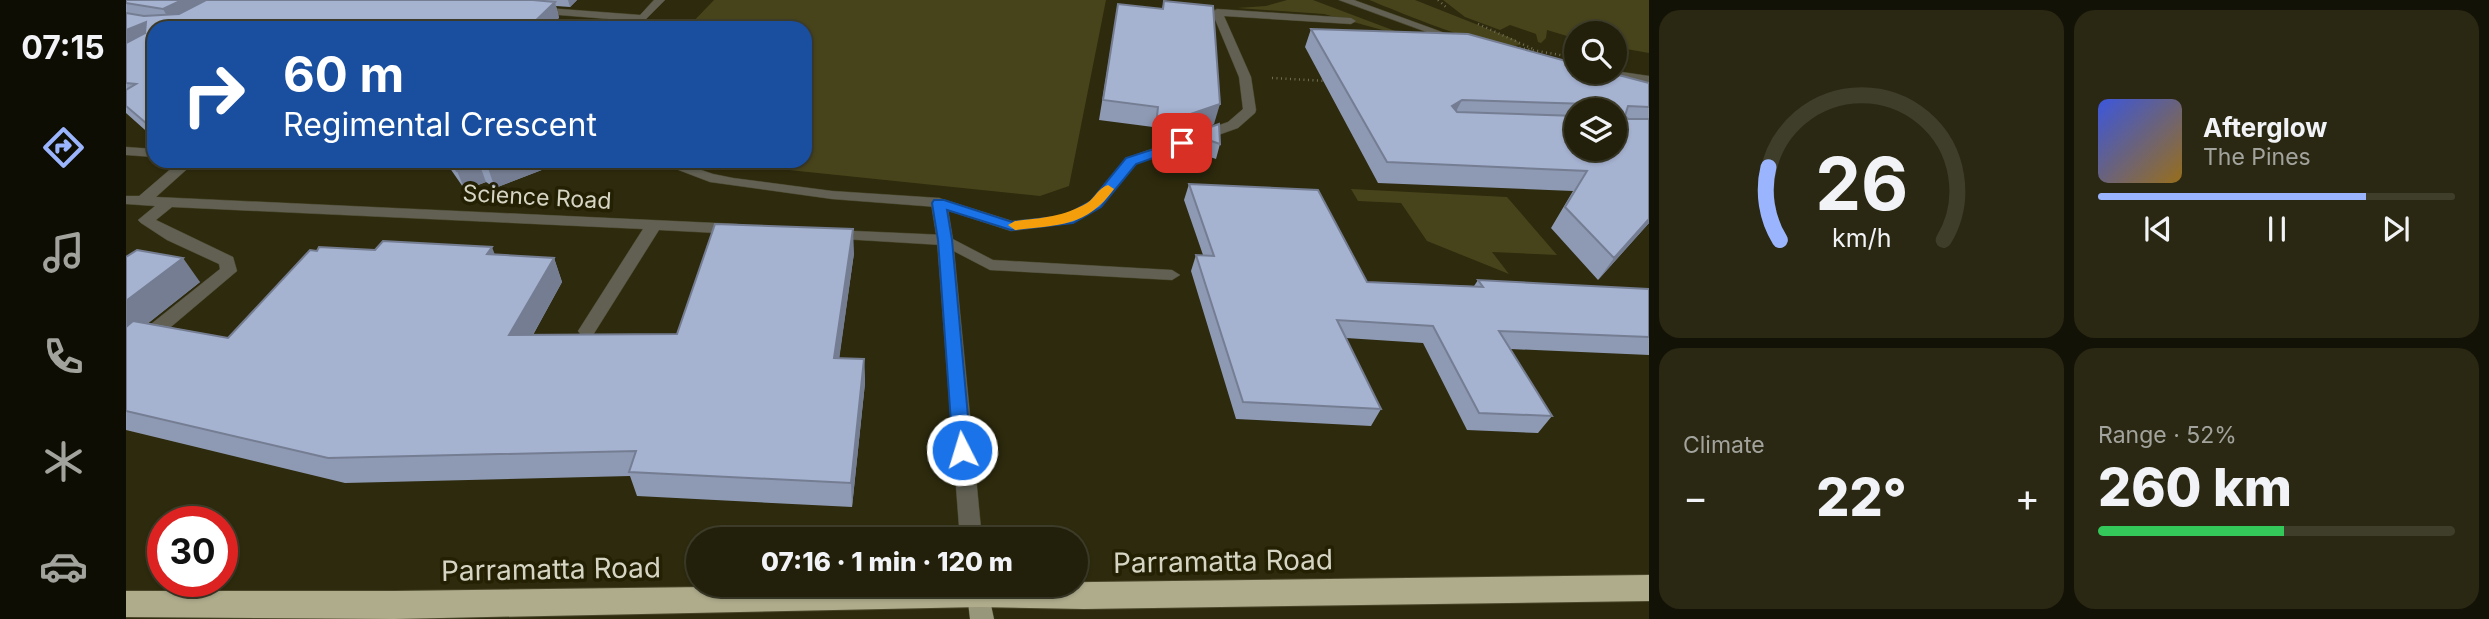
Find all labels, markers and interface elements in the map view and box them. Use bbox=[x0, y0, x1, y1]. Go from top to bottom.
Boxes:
map controls bbox=[1564, 21, 1627, 161]
button: search bbox=[1564, 21, 1627, 84]
text: 07:15 bbox=[21, 28, 105, 67]
text: 60 m bbox=[283, 45, 404, 104]
icon: right bbox=[168, 49, 259, 140]
button: layers bbox=[1564, 98, 1627, 161]
text: Regimental Crescent bbox=[283, 105, 597, 144]
text: Afterglow bbox=[2203, 112, 2327, 143]
pin bbox=[1152, 113, 1212, 173]
icon: directions bbox=[39, 123, 88, 172]
icon: arrive bbox=[1163, 124, 1201, 162]
text: 26 bbox=[1815, 139, 1908, 228]
text: The Pines bbox=[2203, 143, 2311, 171]
street label: Science Road bbox=[462, 179, 612, 215]
icon: previous bbox=[2139, 210, 2177, 248]
icon: pause bbox=[2258, 210, 2296, 248]
icon: next bbox=[2377, 210, 2415, 248]
text: km/h bbox=[1832, 223, 1891, 253]
icon: music bbox=[39, 228, 88, 277]
icon: phone bbox=[39, 332, 88, 381]
position arrow bbox=[925, 413, 999, 487]
text: Range · 52% bbox=[2098, 421, 2237, 449]
text: Climate bbox=[1683, 431, 1765, 459]
icon: climate bbox=[39, 437, 88, 486]
text: 260 km bbox=[2098, 456, 2292, 519]
text: 22° bbox=[1816, 466, 1907, 529]
text: − bbox=[1683, 474, 1708, 520]
text: + bbox=[2015, 474, 2040, 520]
speed limit sign: 30 bbox=[147, 506, 238, 597]
icon: car bbox=[39, 542, 88, 591]
street label: Parramatta Road bbox=[1113, 542, 1333, 580]
text: 07:16 · 1 min · 120 m bbox=[761, 546, 1013, 577]
street label: Parramatta Road bbox=[441, 550, 661, 588]

